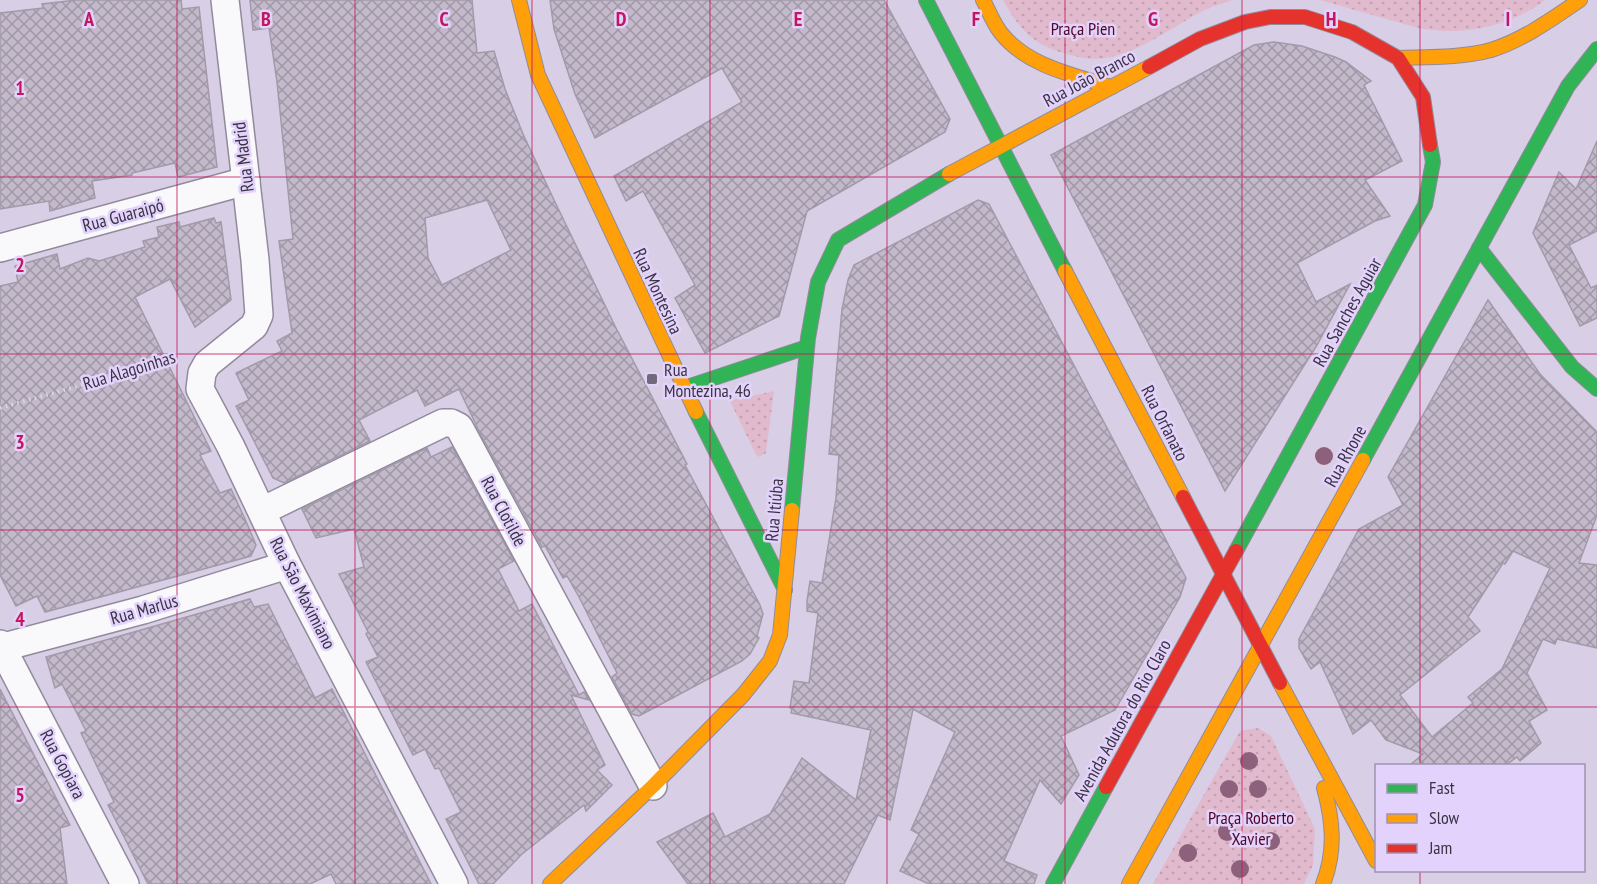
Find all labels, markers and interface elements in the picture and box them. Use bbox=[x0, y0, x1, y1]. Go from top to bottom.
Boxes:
text: A bbox=[83, 6, 95, 32]
text: B bbox=[261, 6, 271, 32]
text: C bbox=[439, 6, 449, 32]
text: D bbox=[616, 6, 627, 32]
text: E bbox=[794, 6, 802, 32]
text: F bbox=[972, 6, 980, 32]
text: G bbox=[1148, 6, 1158, 32]
text: H bbox=[1326, 6, 1336, 32]
text: I bbox=[1506, 6, 1510, 32]
park label: Praça Pien bbox=[1051, 17, 1115, 40]
street label: Rua João Branco bbox=[1039, 44, 1139, 112]
text: 1 bbox=[15, 75, 25, 101]
street label: Rua Madrid bbox=[227, 121, 259, 193]
street label: Rua Guaraipó bbox=[80, 193, 166, 237]
street label: Rua Montesina bbox=[628, 244, 688, 338]
text: 2 bbox=[15, 252, 25, 278]
street label: Rua Sanches Aguiar bbox=[1308, 253, 1387, 371]
street label: Rua Alagoinhas bbox=[80, 345, 178, 395]
place label: Rua Montezina, 46 bbox=[664, 358, 751, 402]
marker: Rua Montezina, 46 bbox=[645, 372, 659, 386]
street label: Rua Orfanato bbox=[1136, 381, 1194, 465]
street label: Rua Rhone bbox=[1319, 421, 1371, 491]
text: 3 bbox=[15, 429, 25, 455]
street label: Rua Clotilde bbox=[476, 472, 532, 550]
street label: Rua Itiúba bbox=[760, 477, 788, 543]
street label: Rua São Maximiano bbox=[265, 533, 341, 653]
street label: Rua Marlus bbox=[108, 588, 180, 630]
text: 4 bbox=[15, 606, 25, 632]
street label: Avenida Adutora do Rio Claro bbox=[1068, 635, 1176, 805]
street label: Rua Gopiara bbox=[35, 725, 91, 803]
legend bbox=[1375, 764, 1585, 872]
text: Fast bbox=[1429, 776, 1455, 799]
text: 5 bbox=[15, 782, 25, 808]
park label: Praça Roberto Xavier bbox=[1208, 806, 1294, 850]
text: Slow bbox=[1429, 806, 1460, 829]
text: Jam bbox=[1428, 836, 1452, 859]

